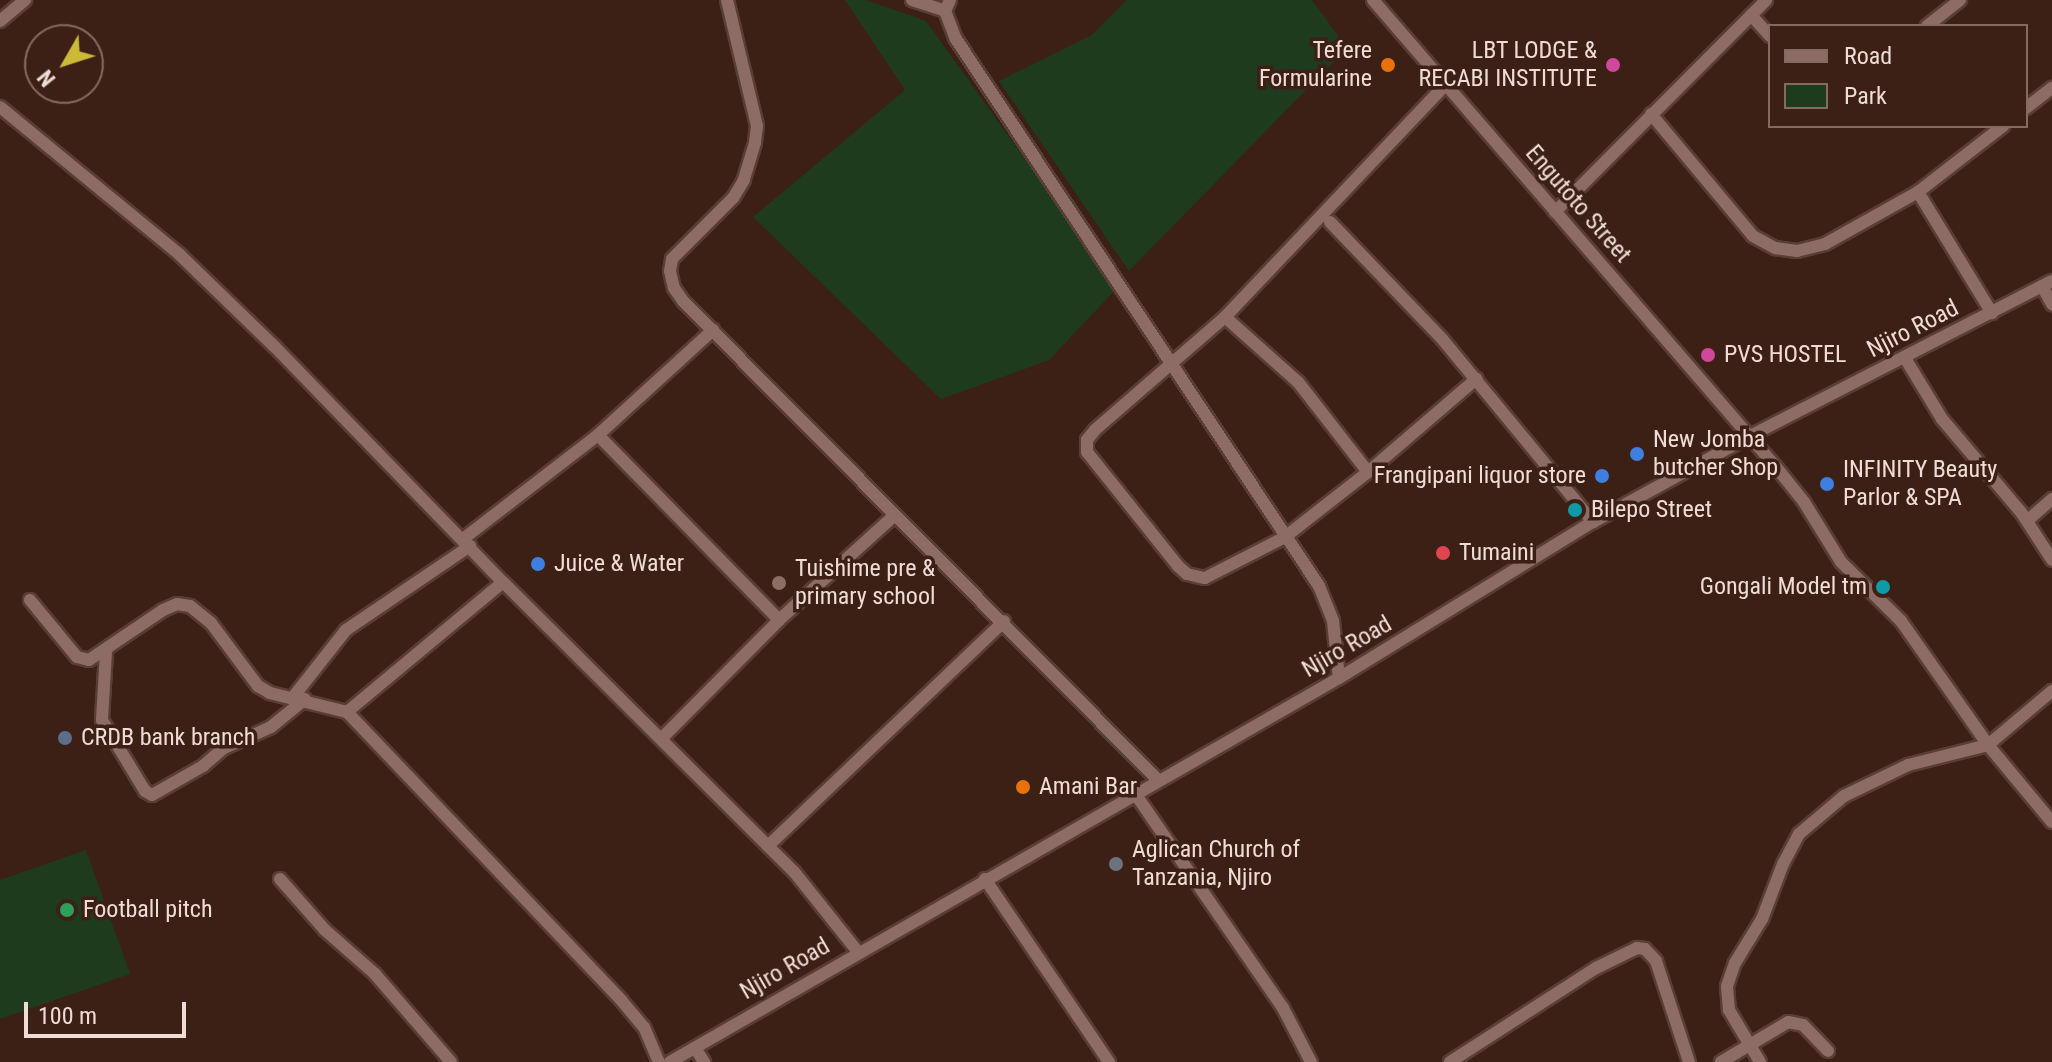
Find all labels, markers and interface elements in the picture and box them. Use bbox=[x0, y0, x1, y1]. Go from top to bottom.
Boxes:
north arrow bbox=[24, 24, 104, 104]
legend bbox=[1768, 24, 2028, 128]
place label: Tefere Formularine bbox=[1259, 37, 1372, 93]
place label: LBT LODGE & RECABI INSTITUTE bbox=[1418, 37, 1597, 93]
text: Road bbox=[1844, 42, 1892, 70]
marker: Tefere Formularine bbox=[1379, 56, 1397, 74]
marker: LBT LODGE & RECABI INSTITUTE bbox=[1604, 56, 1622, 74]
text: N bbox=[33, 65, 60, 91]
text: Park bbox=[1844, 82, 1887, 110]
street label: Engutoto Street bbox=[1519, 139, 1637, 269]
street label: Njiro Road bbox=[1863, 294, 1963, 364]
place label: PVS HOSTEL bbox=[1724, 341, 1846, 369]
marker: PVS HOSTEL bbox=[1699, 346, 1717, 364]
place label: New Jomba butcher Shop bbox=[1653, 426, 1778, 482]
marker: New Jomba butcher Shop bbox=[1628, 445, 1646, 463]
place label: INFINITY Beauty Parlor & SPA bbox=[1843, 456, 1997, 512]
place label: Frangipani liquor store bbox=[1374, 462, 1586, 490]
marker: Frangipani liquor store bbox=[1593, 467, 1611, 485]
marker: INFINITY Beauty Parlor & SPA bbox=[1818, 475, 1836, 493]
place label: Bilepo Street bbox=[1591, 496, 1712, 524]
marker: Bilepo Street bbox=[1566, 501, 1584, 519]
place label: Tumaini bbox=[1459, 539, 1534, 567]
marker: Tumaini bbox=[1434, 544, 1452, 562]
place label: Juice & Water bbox=[554, 550, 684, 578]
marker: Juice & Water bbox=[529, 555, 547, 573]
place label: Tuishime pre & primary school bbox=[795, 555, 935, 611]
place label: Gongali Model tm bbox=[1700, 573, 1867, 601]
marker: Tuishime pre & primary school bbox=[770, 574, 788, 592]
marker: Gongali Model tm bbox=[1874, 578, 1892, 596]
street label: Njiro Road bbox=[1297, 610, 1397, 684]
place label: CRDB bank branch bbox=[81, 724, 255, 752]
marker: CRDB bank branch bbox=[56, 729, 74, 747]
place label: Amani Bar bbox=[1039, 773, 1137, 801]
marker: Amani Bar bbox=[1014, 778, 1032, 796]
place label: Aglican Church of Tanzania, Njiro bbox=[1132, 836, 1300, 892]
marker: Aglican Church of Tanzania, Njiro bbox=[1107, 855, 1125, 873]
place label: Football pitch bbox=[83, 896, 212, 924]
marker: Football pitch bbox=[58, 901, 76, 919]
street label: Njiro Road bbox=[735, 932, 835, 1006]
scale bar bbox=[28, 986, 190, 1036]
text: 100 m bbox=[38, 1002, 97, 1030]

